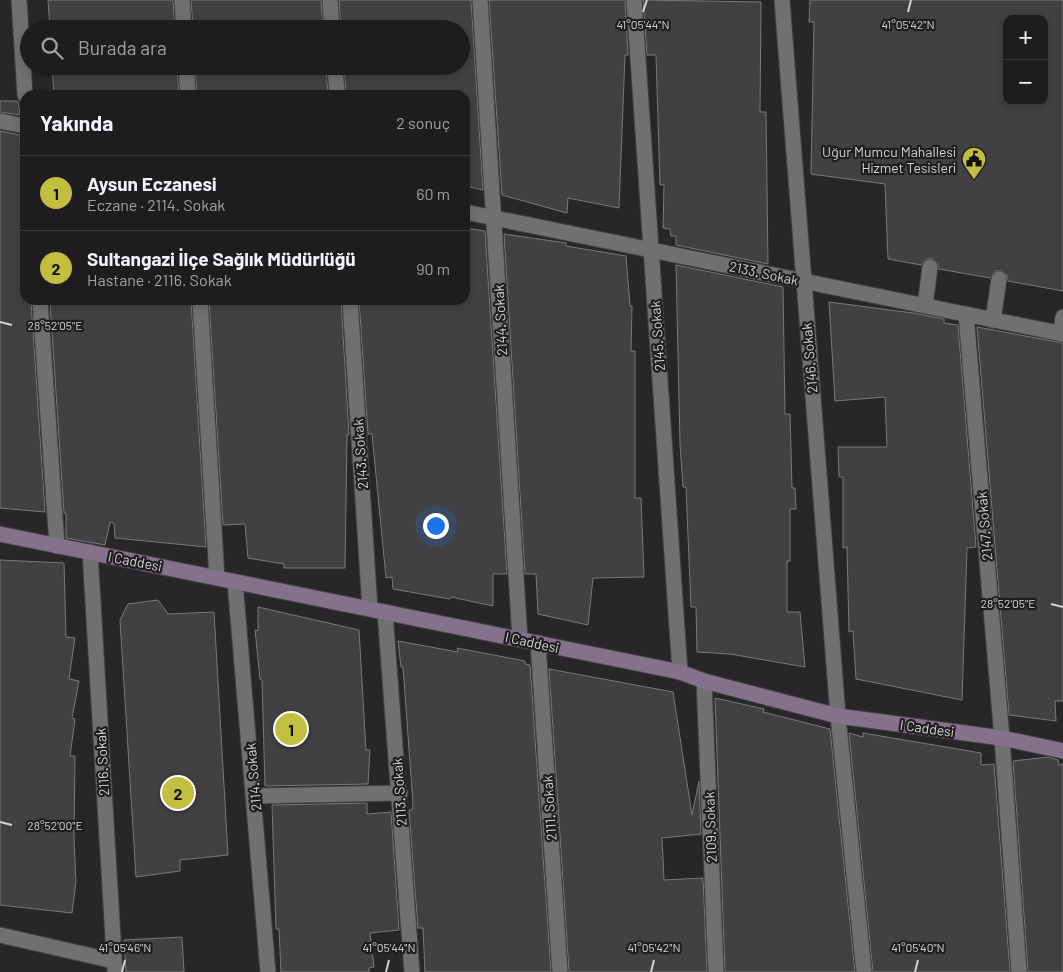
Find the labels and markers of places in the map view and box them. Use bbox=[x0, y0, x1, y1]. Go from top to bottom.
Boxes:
place label: Uğur Mumcu Mahallesi Hizmet Tesisleri bbox=[822, 143, 956, 176]
public building icon: Uğur Mumcu Mahallesi Hizmet Tesisleri bbox=[961, 146, 987, 180]
pin: 1 bbox=[275, 710, 307, 748]
pin: 2 bbox=[162, 774, 194, 812]

